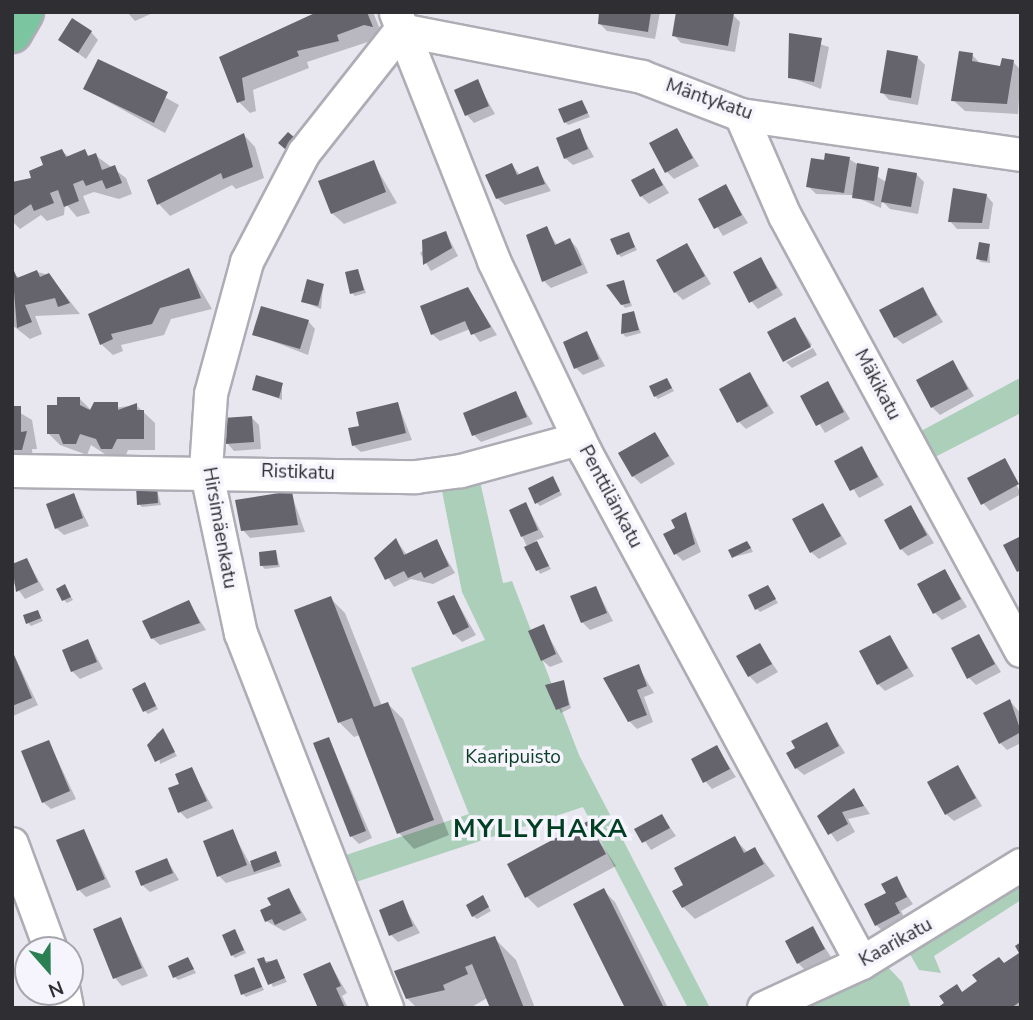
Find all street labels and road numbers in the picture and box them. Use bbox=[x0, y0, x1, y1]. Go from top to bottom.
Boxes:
street label: Mäntykatu bbox=[663, 75, 755, 125]
street label: Mäkikatu bbox=[849, 346, 905, 424]
street label: Penttilänkatu bbox=[573, 442, 647, 552]
street label: Ristikatu bbox=[261, 460, 335, 486]
street label: Hirsimäenkatu bbox=[197, 465, 241, 591]
street label: Kaarikatu bbox=[855, 914, 937, 972]

